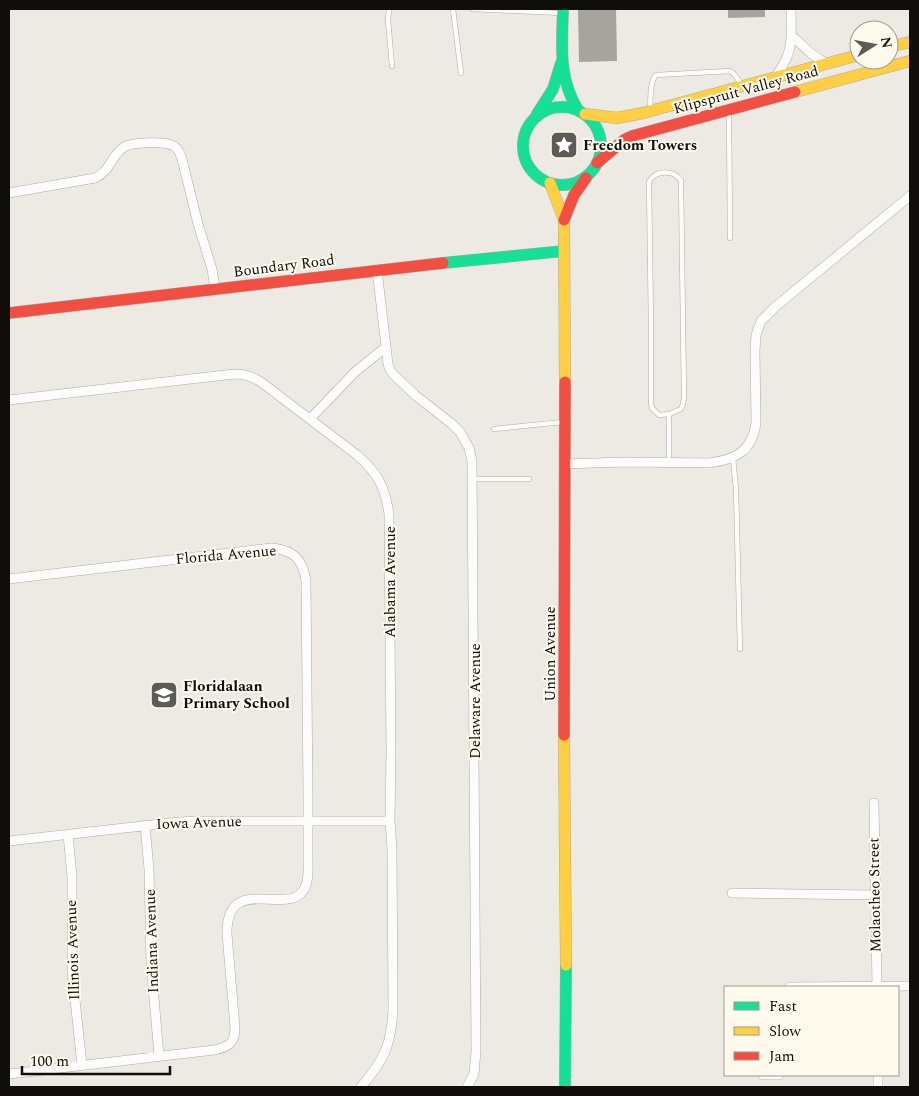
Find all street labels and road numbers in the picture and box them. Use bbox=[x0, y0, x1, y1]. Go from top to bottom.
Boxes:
street label: Klipspruit Valley Road bbox=[671, 60, 821, 120]
street label: Boundary Road bbox=[232, 248, 336, 284]
street label: Alabama Avenue bbox=[379, 526, 402, 638]
street label: Florida Avenue bbox=[175, 539, 277, 571]
street label: Union Avenue bbox=[539, 606, 562, 702]
street label: Delaware Avenue bbox=[464, 643, 487, 759]
street label: Iowa Avenue bbox=[156, 810, 242, 836]
street label: Molaotheo Street bbox=[862, 837, 888, 953]
street label: Indiana Avenue bbox=[139, 888, 165, 994]
street label: Illinois Avenue bbox=[60, 899, 86, 1001]

